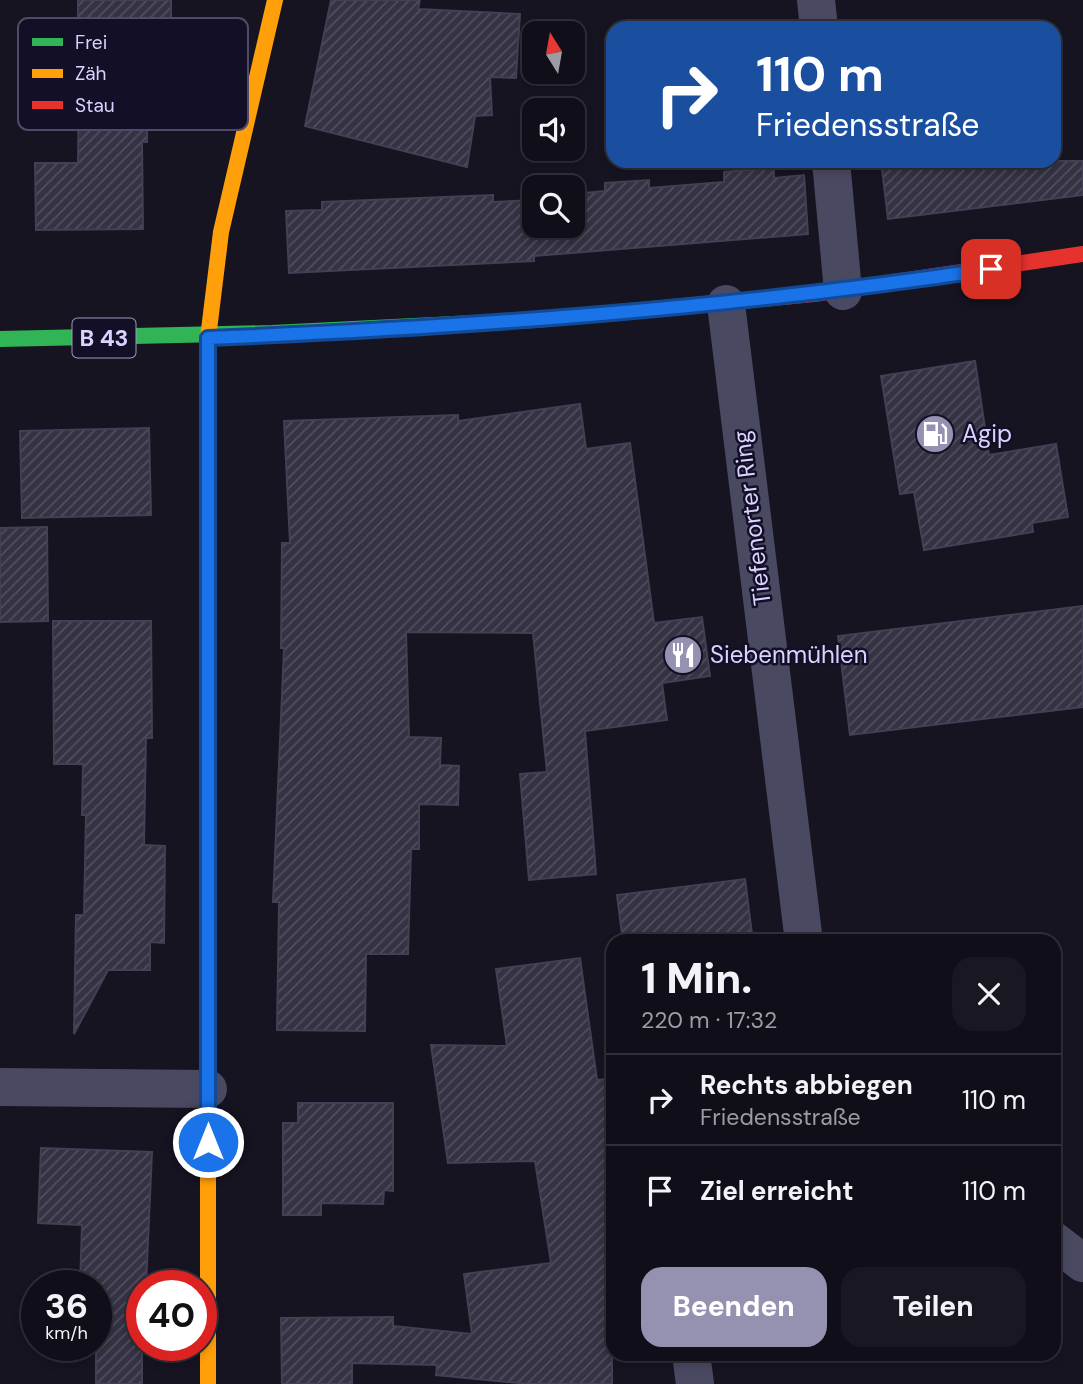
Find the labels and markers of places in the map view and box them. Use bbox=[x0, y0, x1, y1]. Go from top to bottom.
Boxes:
pin bbox=[961, 239, 1021, 299]
fuel station icon: Agip bbox=[914, 413, 956, 455]
place label: Agip bbox=[962, 418, 1012, 449]
restaurant icon: Siebenmühlen bbox=[662, 634, 704, 676]
place label: Siebenmühlen bbox=[710, 639, 867, 670]

